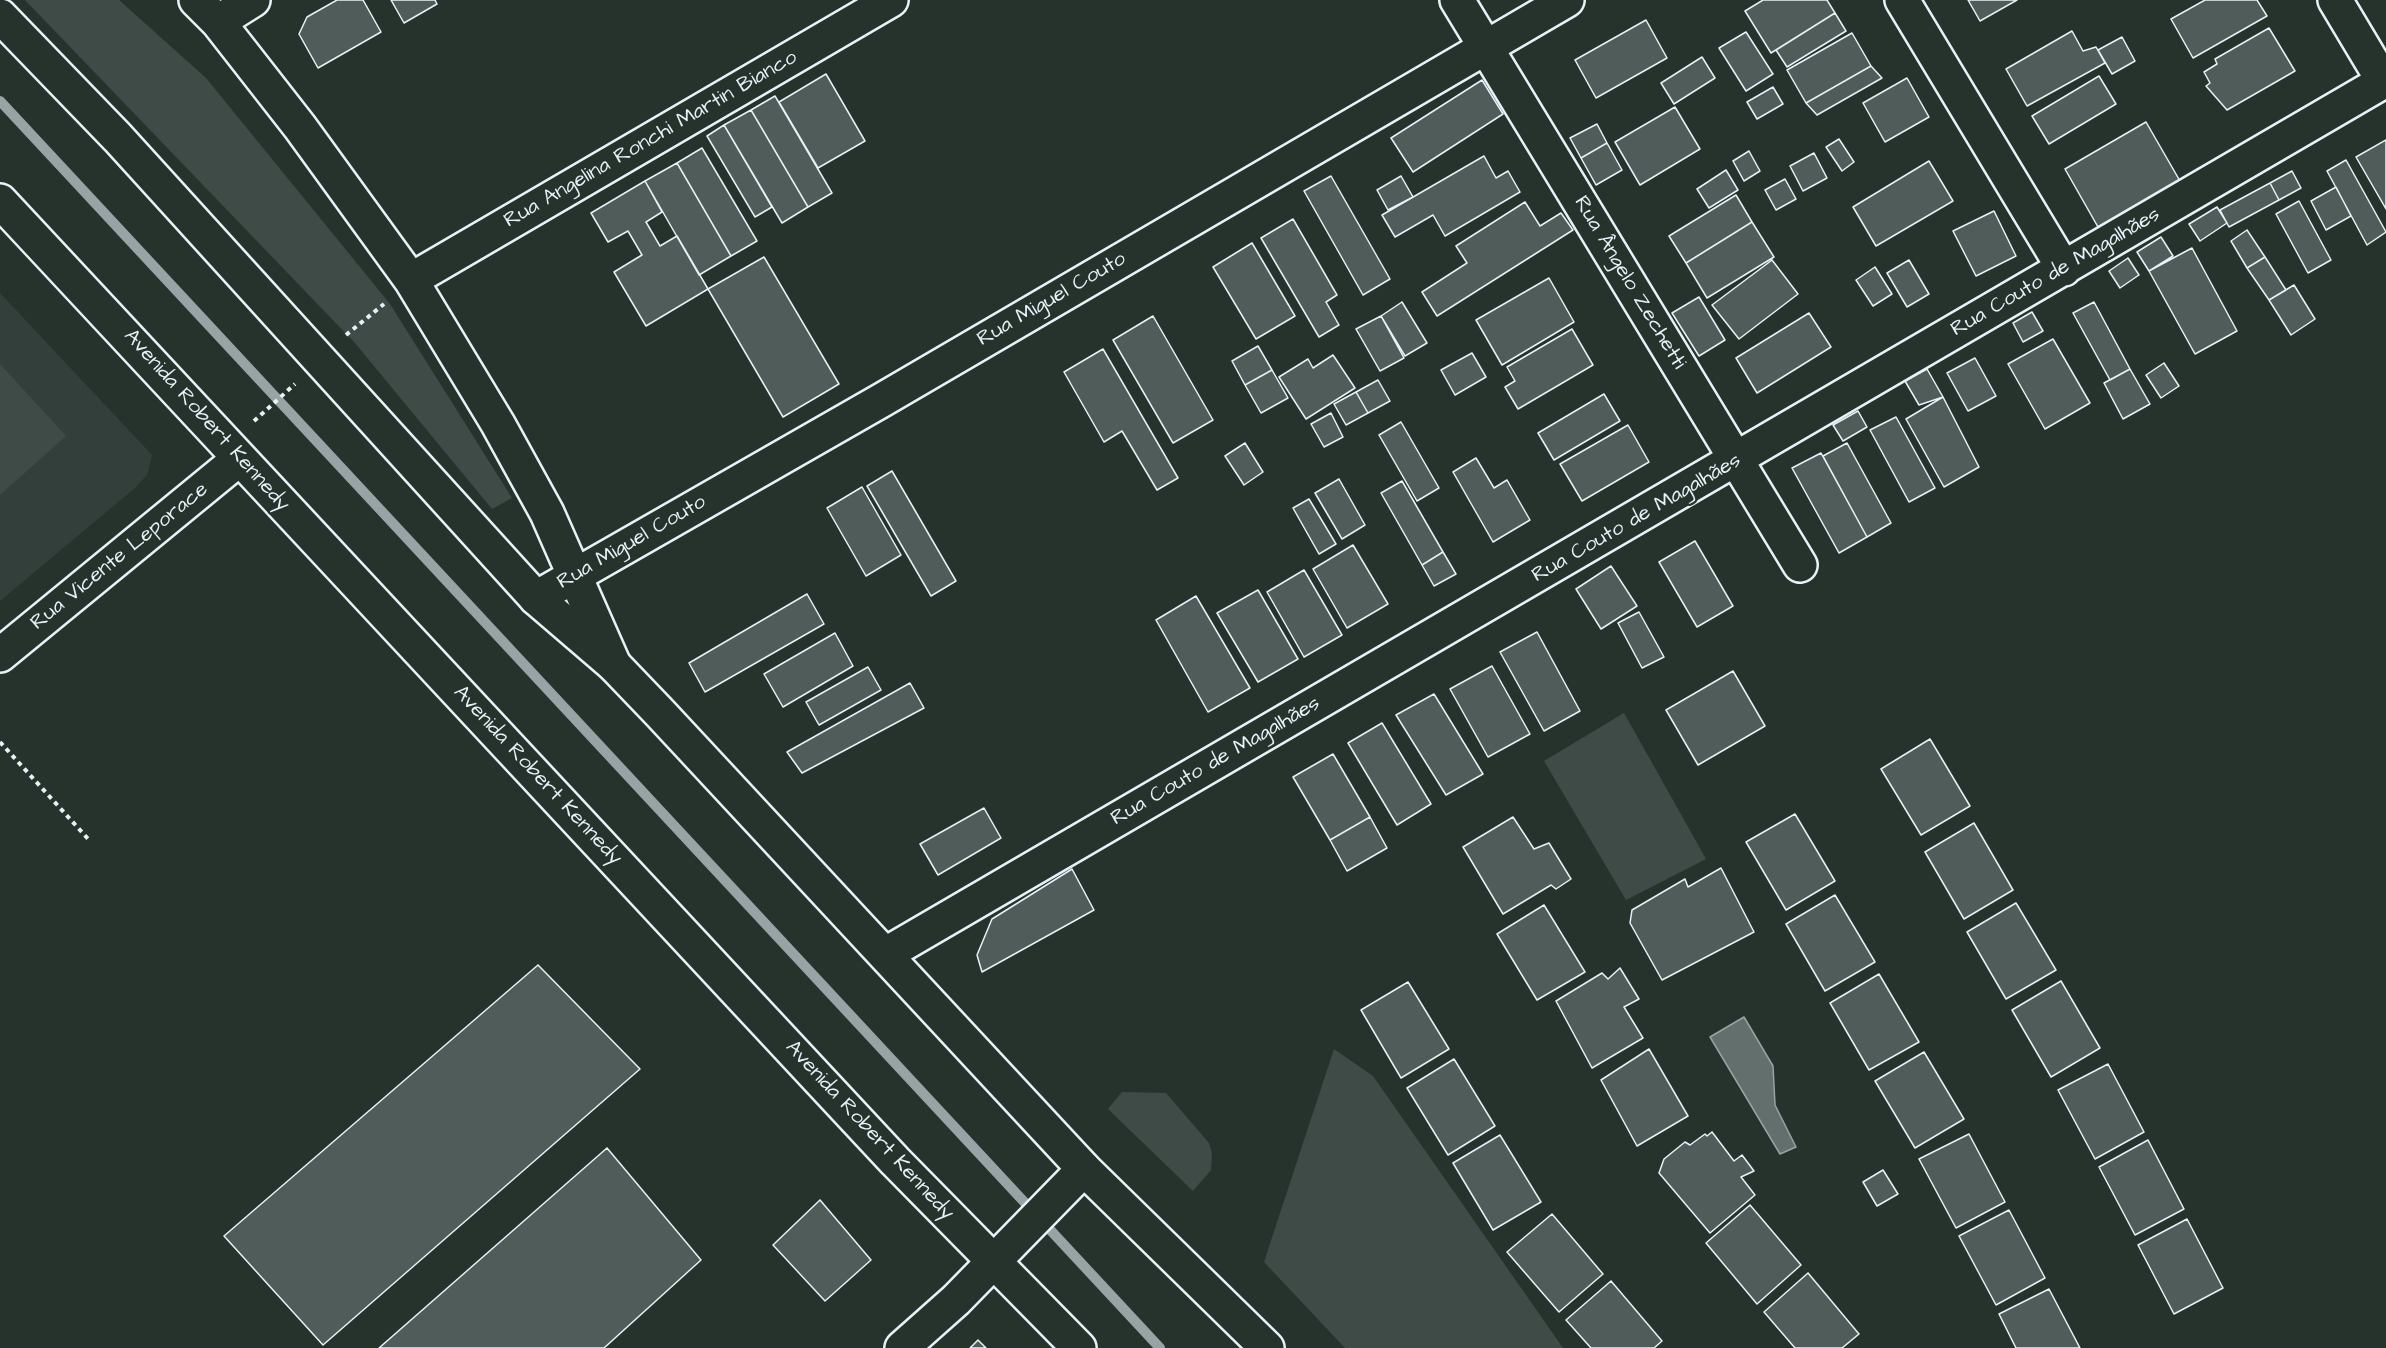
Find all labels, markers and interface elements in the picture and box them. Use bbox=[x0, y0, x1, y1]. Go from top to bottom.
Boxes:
street label: Rua Angelina Ronchi Martin Bianco bbox=[500, 46, 802, 234]
street label: Rua Ângelo Zechetti bbox=[1567, 192, 1691, 374]
street label: Rua Couto de Magalhães bbox=[1947, 203, 2165, 343]
street label: Rua Miguel Couto bbox=[973, 247, 1131, 353]
street label: Avenida Robert Kennedy bbox=[118, 325, 294, 517]
street label: Rua Couto de Magalhães bbox=[1528, 449, 1746, 589]
street label: Rua Vicente Leporace bbox=[26, 478, 214, 636]
street label: Rua Miguel Couto bbox=[553, 490, 711, 596]
street label: Avenida Robert Kennedy bbox=[447, 681, 627, 871]
street label: Rua Couto de Magalhães bbox=[1107, 692, 1325, 832]
street label: Avenida Robert Kennedy bbox=[779, 1036, 959, 1226]

